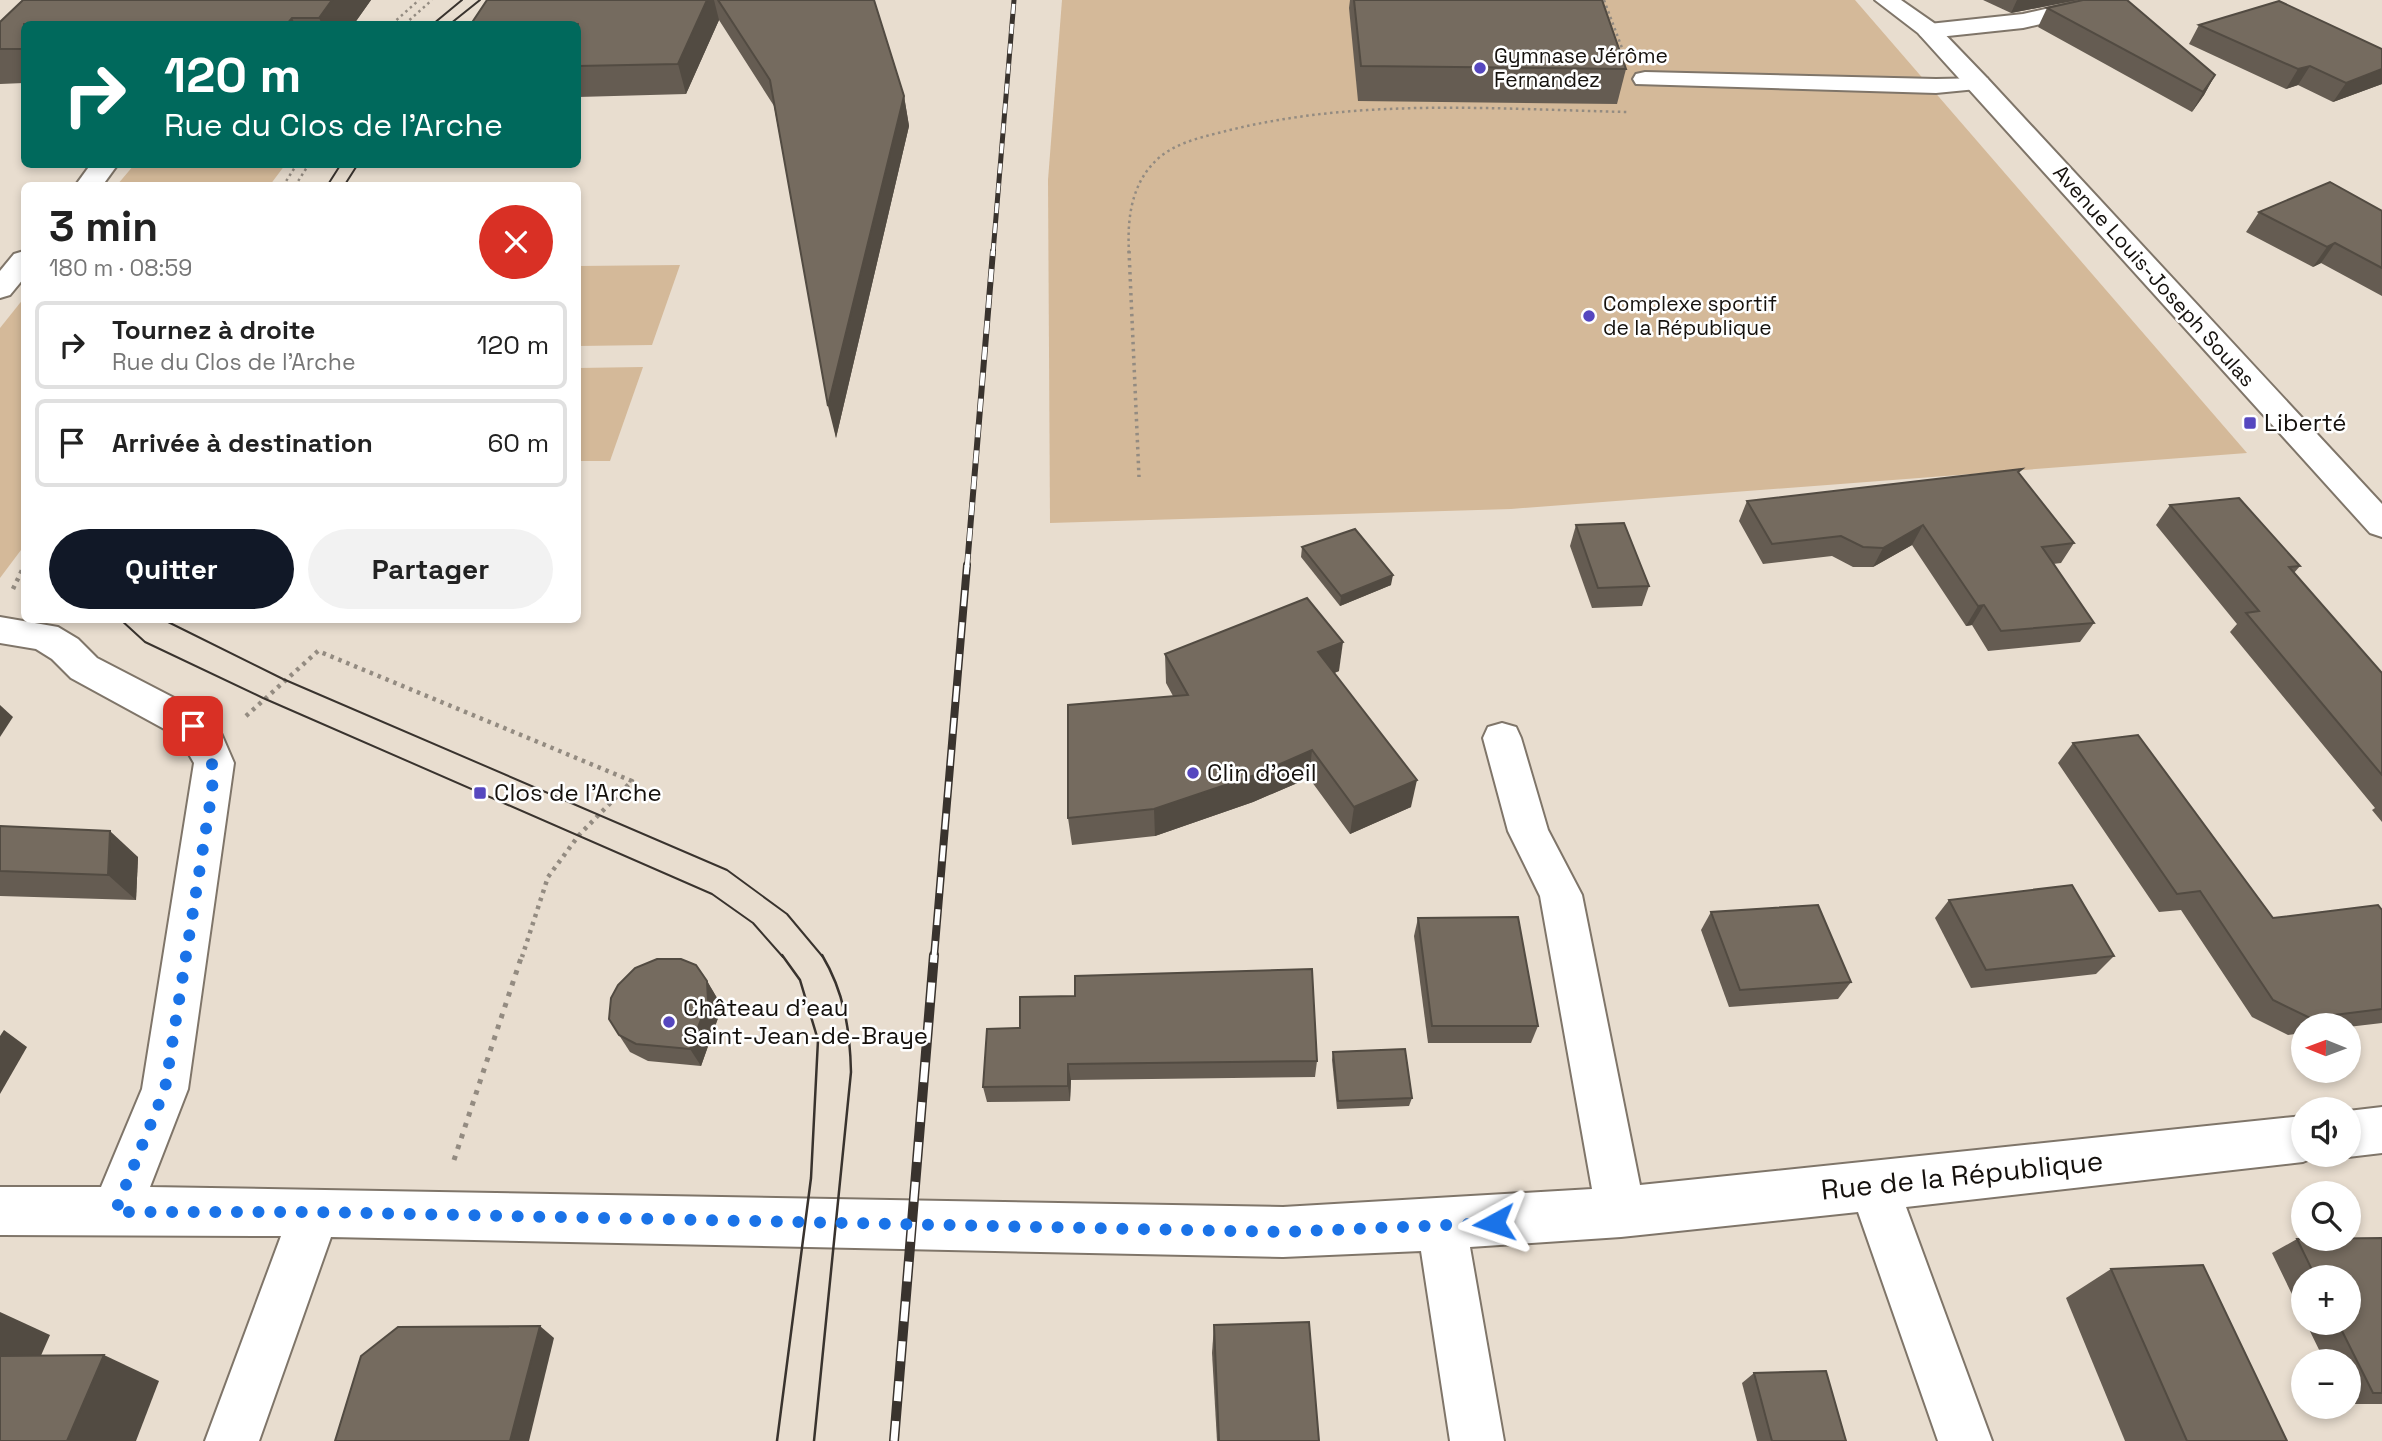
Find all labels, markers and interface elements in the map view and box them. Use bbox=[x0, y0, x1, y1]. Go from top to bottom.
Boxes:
place label: Gymnase Jérôme Fernandez bbox=[1494, 42, 1668, 93]
text: 120 m bbox=[164, 44, 301, 106]
icon: right bbox=[49, 49, 140, 140]
marker: Gymnase Jérôme Fernandez bbox=[1472, 60, 1488, 76]
text: Rue du Clos de l'Arche bbox=[164, 105, 503, 145]
street label: Avenue Louis-Joseph Soulas bbox=[2047, 159, 2261, 392]
text: 3 min bbox=[49, 200, 158, 253]
button: close bbox=[479, 205, 553, 279]
text: 180 m · 08:59 bbox=[49, 253, 192, 283]
place label: Complexe sportif de la République bbox=[1603, 290, 1777, 341]
marker: Complexe sportif de la République bbox=[1581, 308, 1597, 324]
text: Tournez à droite bbox=[112, 313, 315, 347]
icon: right bbox=[53, 326, 91, 364]
text: 120 m bbox=[477, 328, 549, 362]
text: Rue du Clos de l'Arche bbox=[112, 347, 356, 377]
place label: Liberté bbox=[2264, 407, 2347, 438]
marker: Liberté bbox=[2242, 415, 2258, 431]
icon: arrive bbox=[53, 424, 91, 462]
text: Arrivée à destination bbox=[112, 426, 373, 460]
text: 60 m bbox=[487, 426, 549, 460]
button: Quitter bbox=[49, 529, 294, 609]
button: Partager bbox=[308, 529, 553, 609]
pin bbox=[163, 696, 223, 756]
icon: arrive bbox=[174, 707, 212, 745]
place label: Clin d'oeil bbox=[1207, 757, 1317, 788]
marker: Clin d'oeil bbox=[1185, 765, 1201, 781]
place label: Clos de l'Arche bbox=[494, 777, 662, 808]
marker: Clos de l'Arche bbox=[472, 785, 488, 801]
place label: Château d'eau Saint-Jean-de-Braye bbox=[683, 992, 928, 1051]
north arrow bbox=[2291, 1013, 2361, 1083]
map controls bbox=[2291, 1013, 2361, 1419]
marker: Château d'eau Saint-Jean-de-Braye bbox=[661, 1014, 677, 1030]
button: sound bbox=[2291, 1097, 2361, 1167]
street label: Rue de la République bbox=[1819, 1142, 2105, 1208]
button: search bbox=[2291, 1181, 2361, 1251]
position arrow bbox=[1457, 1186, 1531, 1260]
button: + bbox=[2291, 1265, 2361, 1335]
button: − bbox=[2291, 1349, 2361, 1419]

